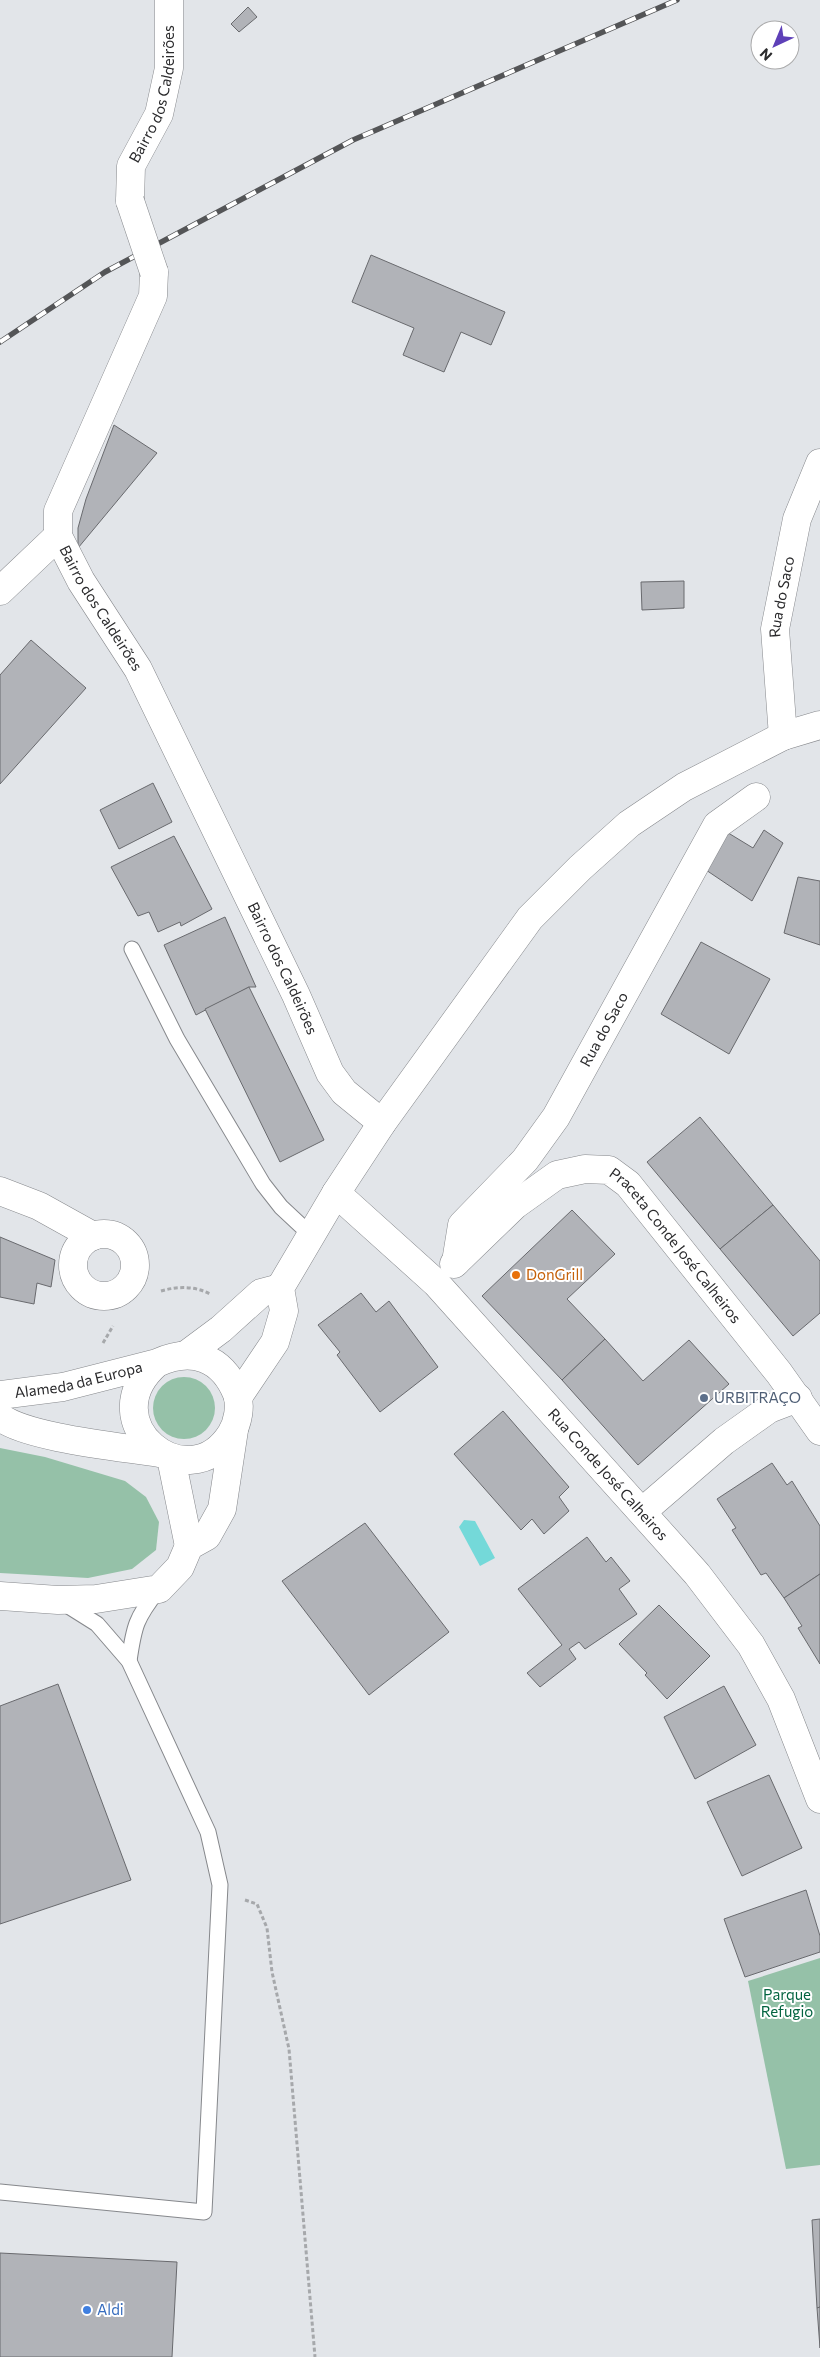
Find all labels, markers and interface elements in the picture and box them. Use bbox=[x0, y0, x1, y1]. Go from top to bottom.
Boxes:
north arrow bbox=[750, 20, 800, 70]
street label: Bairro dos Caldeirões bbox=[125, 25, 177, 165]
text: N bbox=[756, 45, 775, 64]
street label: Bairro dos Caldeirões bbox=[56, 542, 147, 674]
street label: Rua do Saco bbox=[765, 554, 797, 638]
street label: Bairro dos Caldeirões bbox=[244, 899, 322, 1037]
street label: Rua do Saco bbox=[576, 988, 631, 1070]
street label: Praceta Conde José Calheiros bbox=[606, 1163, 746, 1326]
place label: DonGrill bbox=[526, 1265, 583, 1283]
marker: DonGrill bbox=[510, 1269, 522, 1281]
street label: Alameda da Europa bbox=[13, 1357, 144, 1401]
place label: URBITRAÇO bbox=[714, 1388, 801, 1406]
marker: URBITRAÇO bbox=[698, 1392, 710, 1404]
street label: Rua Conde José Calheiros bbox=[545, 1404, 673, 1544]
park label: Parque Refugio bbox=[761, 1985, 813, 2020]
place label: Aldi bbox=[97, 2300, 124, 2318]
marker: Aldi bbox=[81, 2304, 93, 2316]

